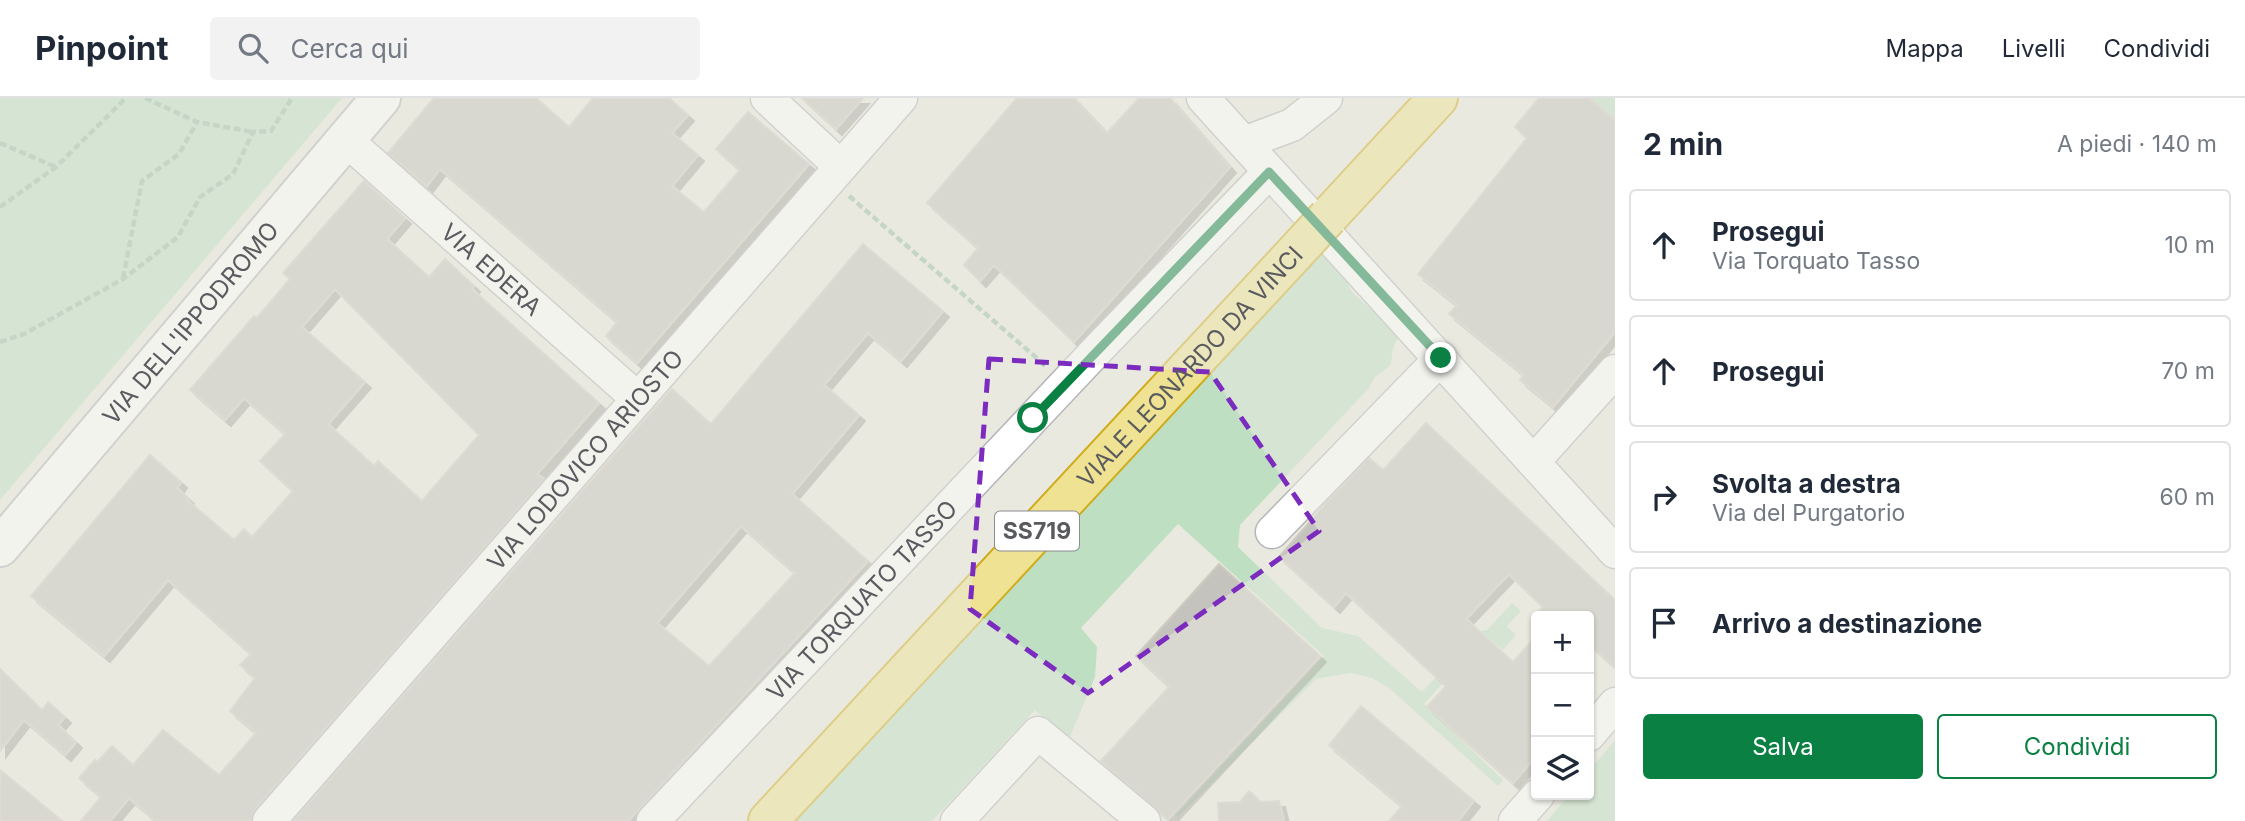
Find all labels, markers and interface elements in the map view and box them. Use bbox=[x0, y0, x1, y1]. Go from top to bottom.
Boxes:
search box bbox=[210, 17, 700, 80]
text: Pinpoint bbox=[35, 28, 168, 68]
icon: search bbox=[234, 29, 272, 67]
text: Cerca qui bbox=[290, 33, 409, 64]
text: Mappa bbox=[1885, 34, 1964, 63]
text: Livelli bbox=[2002, 34, 2066, 63]
text: Condividi bbox=[2104, 34, 2210, 63]
text: 2 min bbox=[1643, 126, 1723, 162]
text: A piedi · 140 m bbox=[2057, 130, 2217, 158]
street label: VIA DELL'IPPODROMO bbox=[96, 215, 284, 430]
text: Prosegui bbox=[1712, 216, 1824, 247]
street label: VIA EDERA bbox=[435, 217, 548, 321]
icon: ahead bbox=[1645, 226, 1683, 264]
text: 10 m bbox=[2165, 231, 2215, 259]
street label: VIALE LEONARDO DA VINCI bbox=[1071, 240, 1308, 493]
text: Via Torquato Tasso bbox=[1712, 247, 1920, 275]
route end bbox=[1425, 342, 1456, 373]
street label: VIA LODOVICO ARIOSTO bbox=[481, 343, 689, 576]
icon: ahead bbox=[1645, 352, 1683, 390]
text: Prosegui bbox=[1712, 356, 1824, 387]
text: 70 m bbox=[2161, 357, 2215, 385]
route start bbox=[1017, 402, 1048, 433]
text: Svolta a destra bbox=[1712, 468, 1901, 499]
icon: right bbox=[1645, 478, 1683, 516]
text: 60 m bbox=[2160, 483, 2215, 511]
street label: VIA TORQUATO TASSO bbox=[760, 494, 963, 706]
text: Via del Purgatorio bbox=[1712, 499, 1905, 527]
road number: SS719 bbox=[995, 512, 1079, 550]
icon: arrive bbox=[1645, 604, 1683, 642]
text: Arrivo a destinazione bbox=[1712, 608, 1982, 639]
map controls bbox=[1531, 611, 1594, 800]
button: + bbox=[1531, 611, 1594, 674]
button: − bbox=[1531, 674, 1594, 737]
button: Salva bbox=[1643, 714, 1923, 779]
button: Condividi bbox=[1937, 714, 2217, 779]
button: layers bbox=[1531, 737, 1594, 800]

